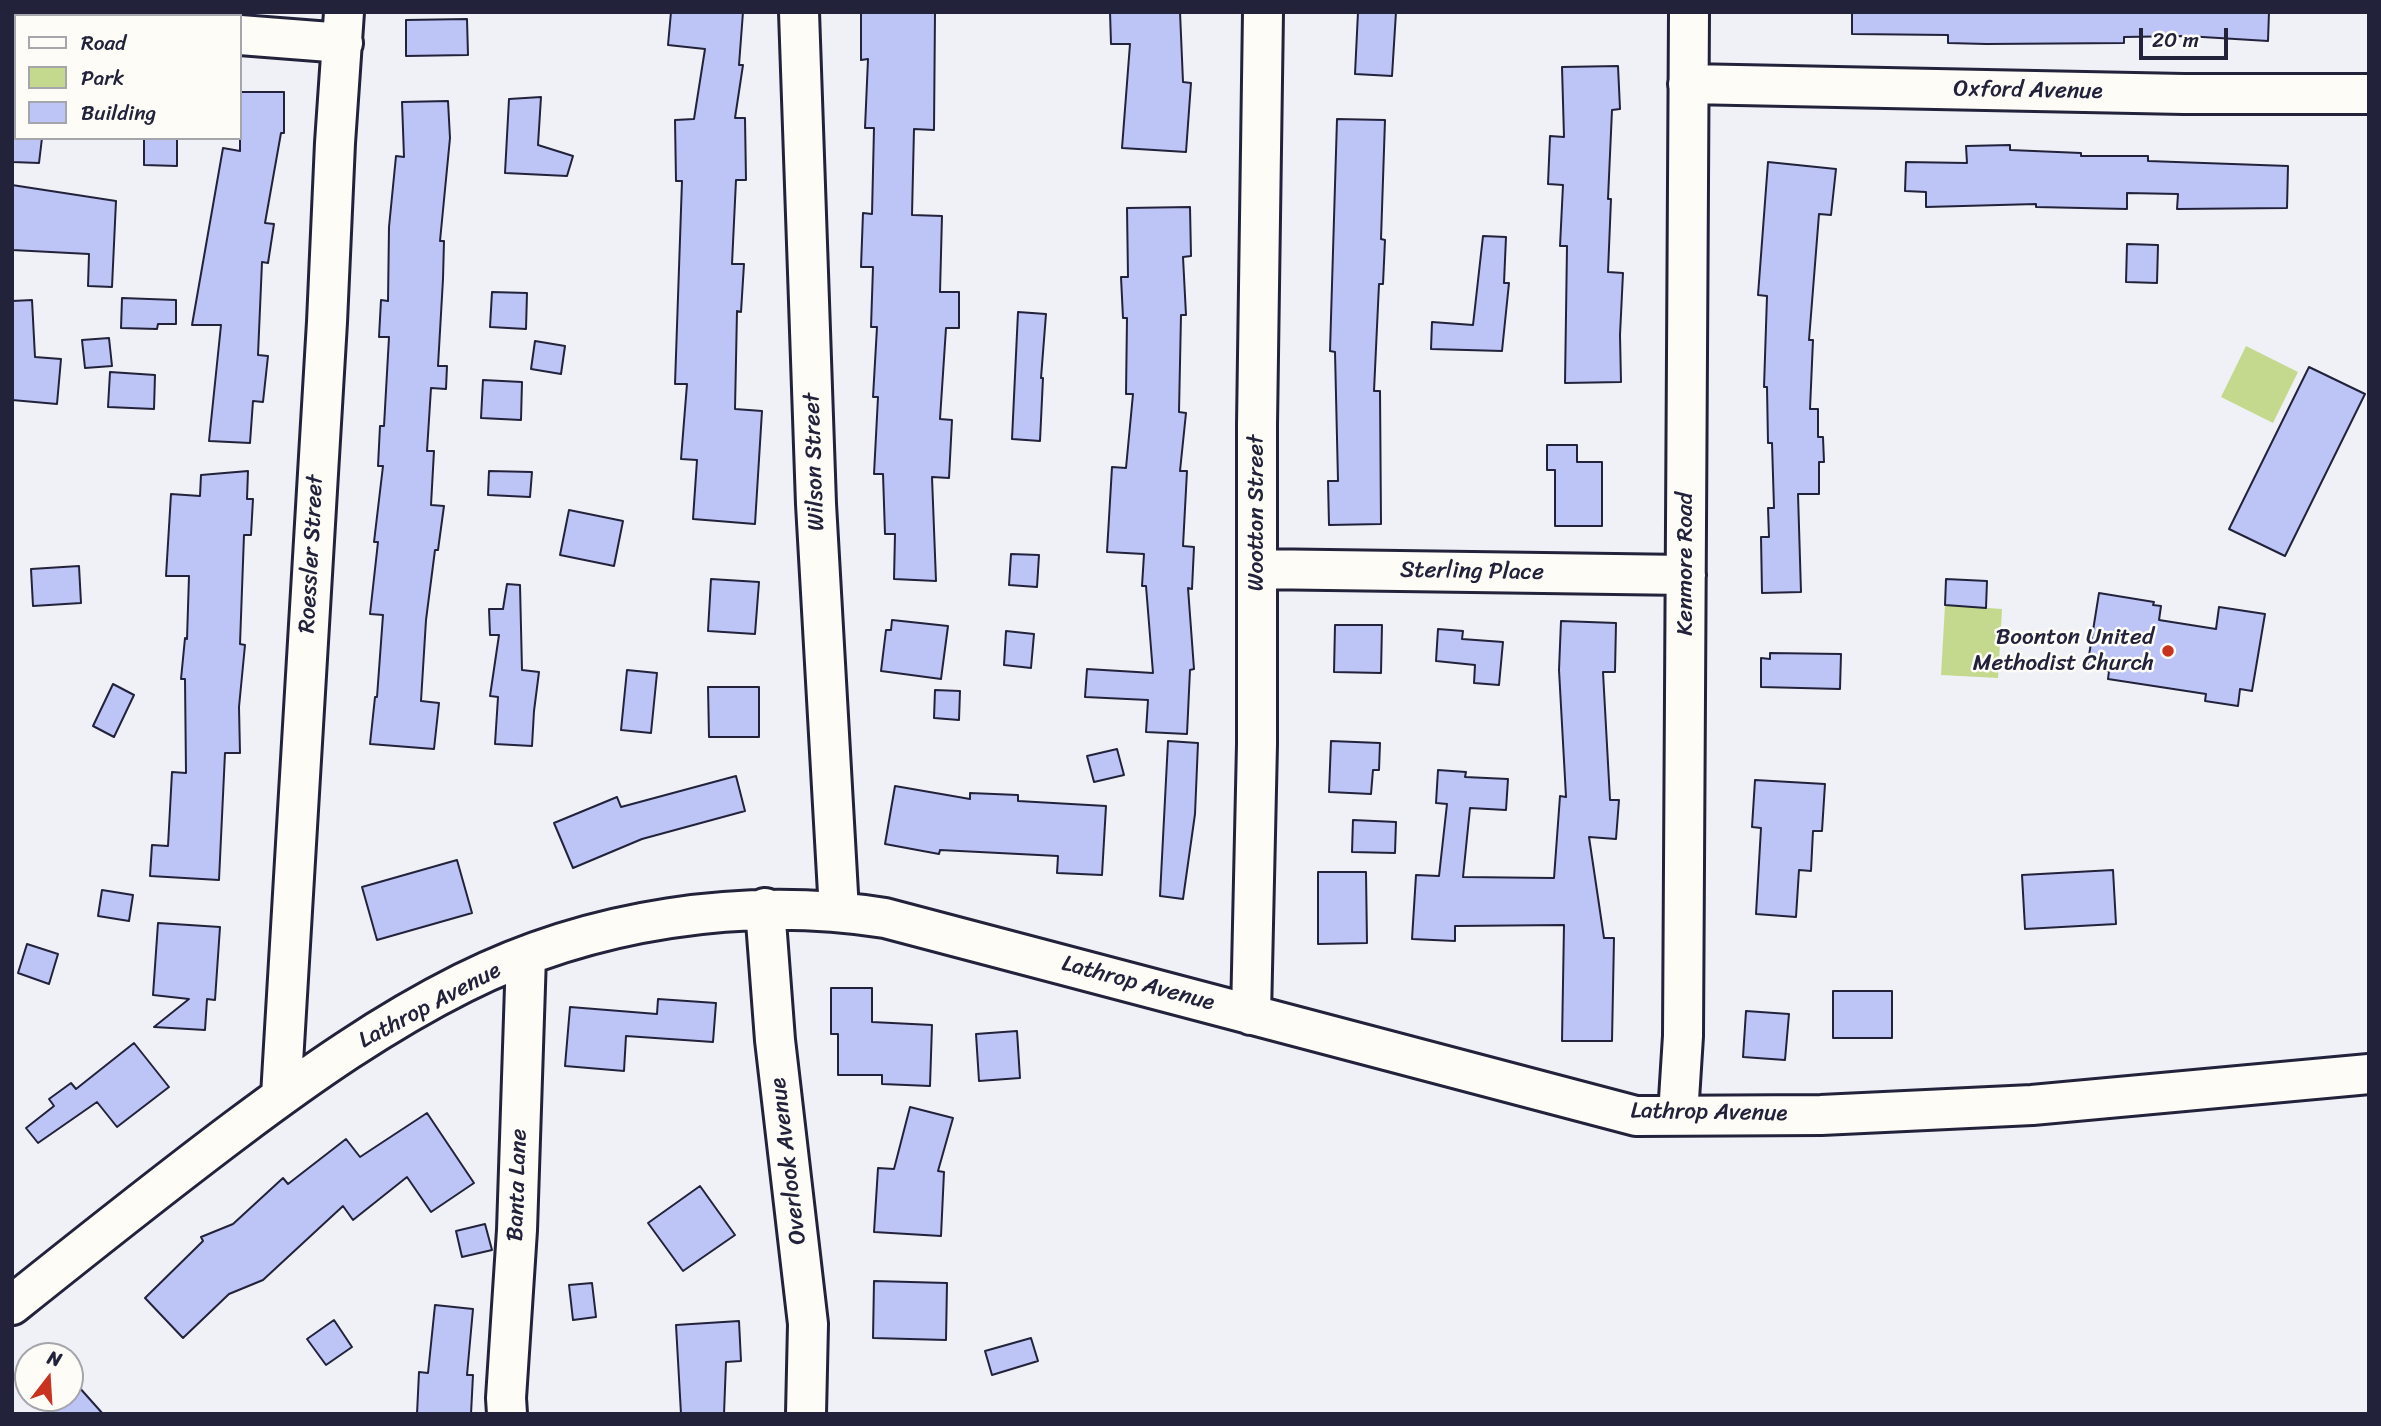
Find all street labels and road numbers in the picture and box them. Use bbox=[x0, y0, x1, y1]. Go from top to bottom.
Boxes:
street label: Oxford Avenue bbox=[1953, 76, 2103, 106]
street label: Wilson Street bbox=[799, 392, 831, 532]
street label: Wootton Street bbox=[1243, 435, 1271, 591]
street label: Roessler Street bbox=[294, 474, 330, 634]
street label: Kenmore Road bbox=[1672, 492, 1700, 636]
street label: Sterling Place bbox=[1400, 557, 1544, 587]
street label: Lathrop Avenue bbox=[1059, 950, 1217, 1018]
street label: Lathrop Avenue bbox=[354, 957, 506, 1055]
street label: Overlook Avenue bbox=[765, 1076, 813, 1246]
street label: Lathrop Avenue bbox=[1630, 1098, 1788, 1128]
street label: Banta Lane bbox=[502, 1128, 534, 1242]

